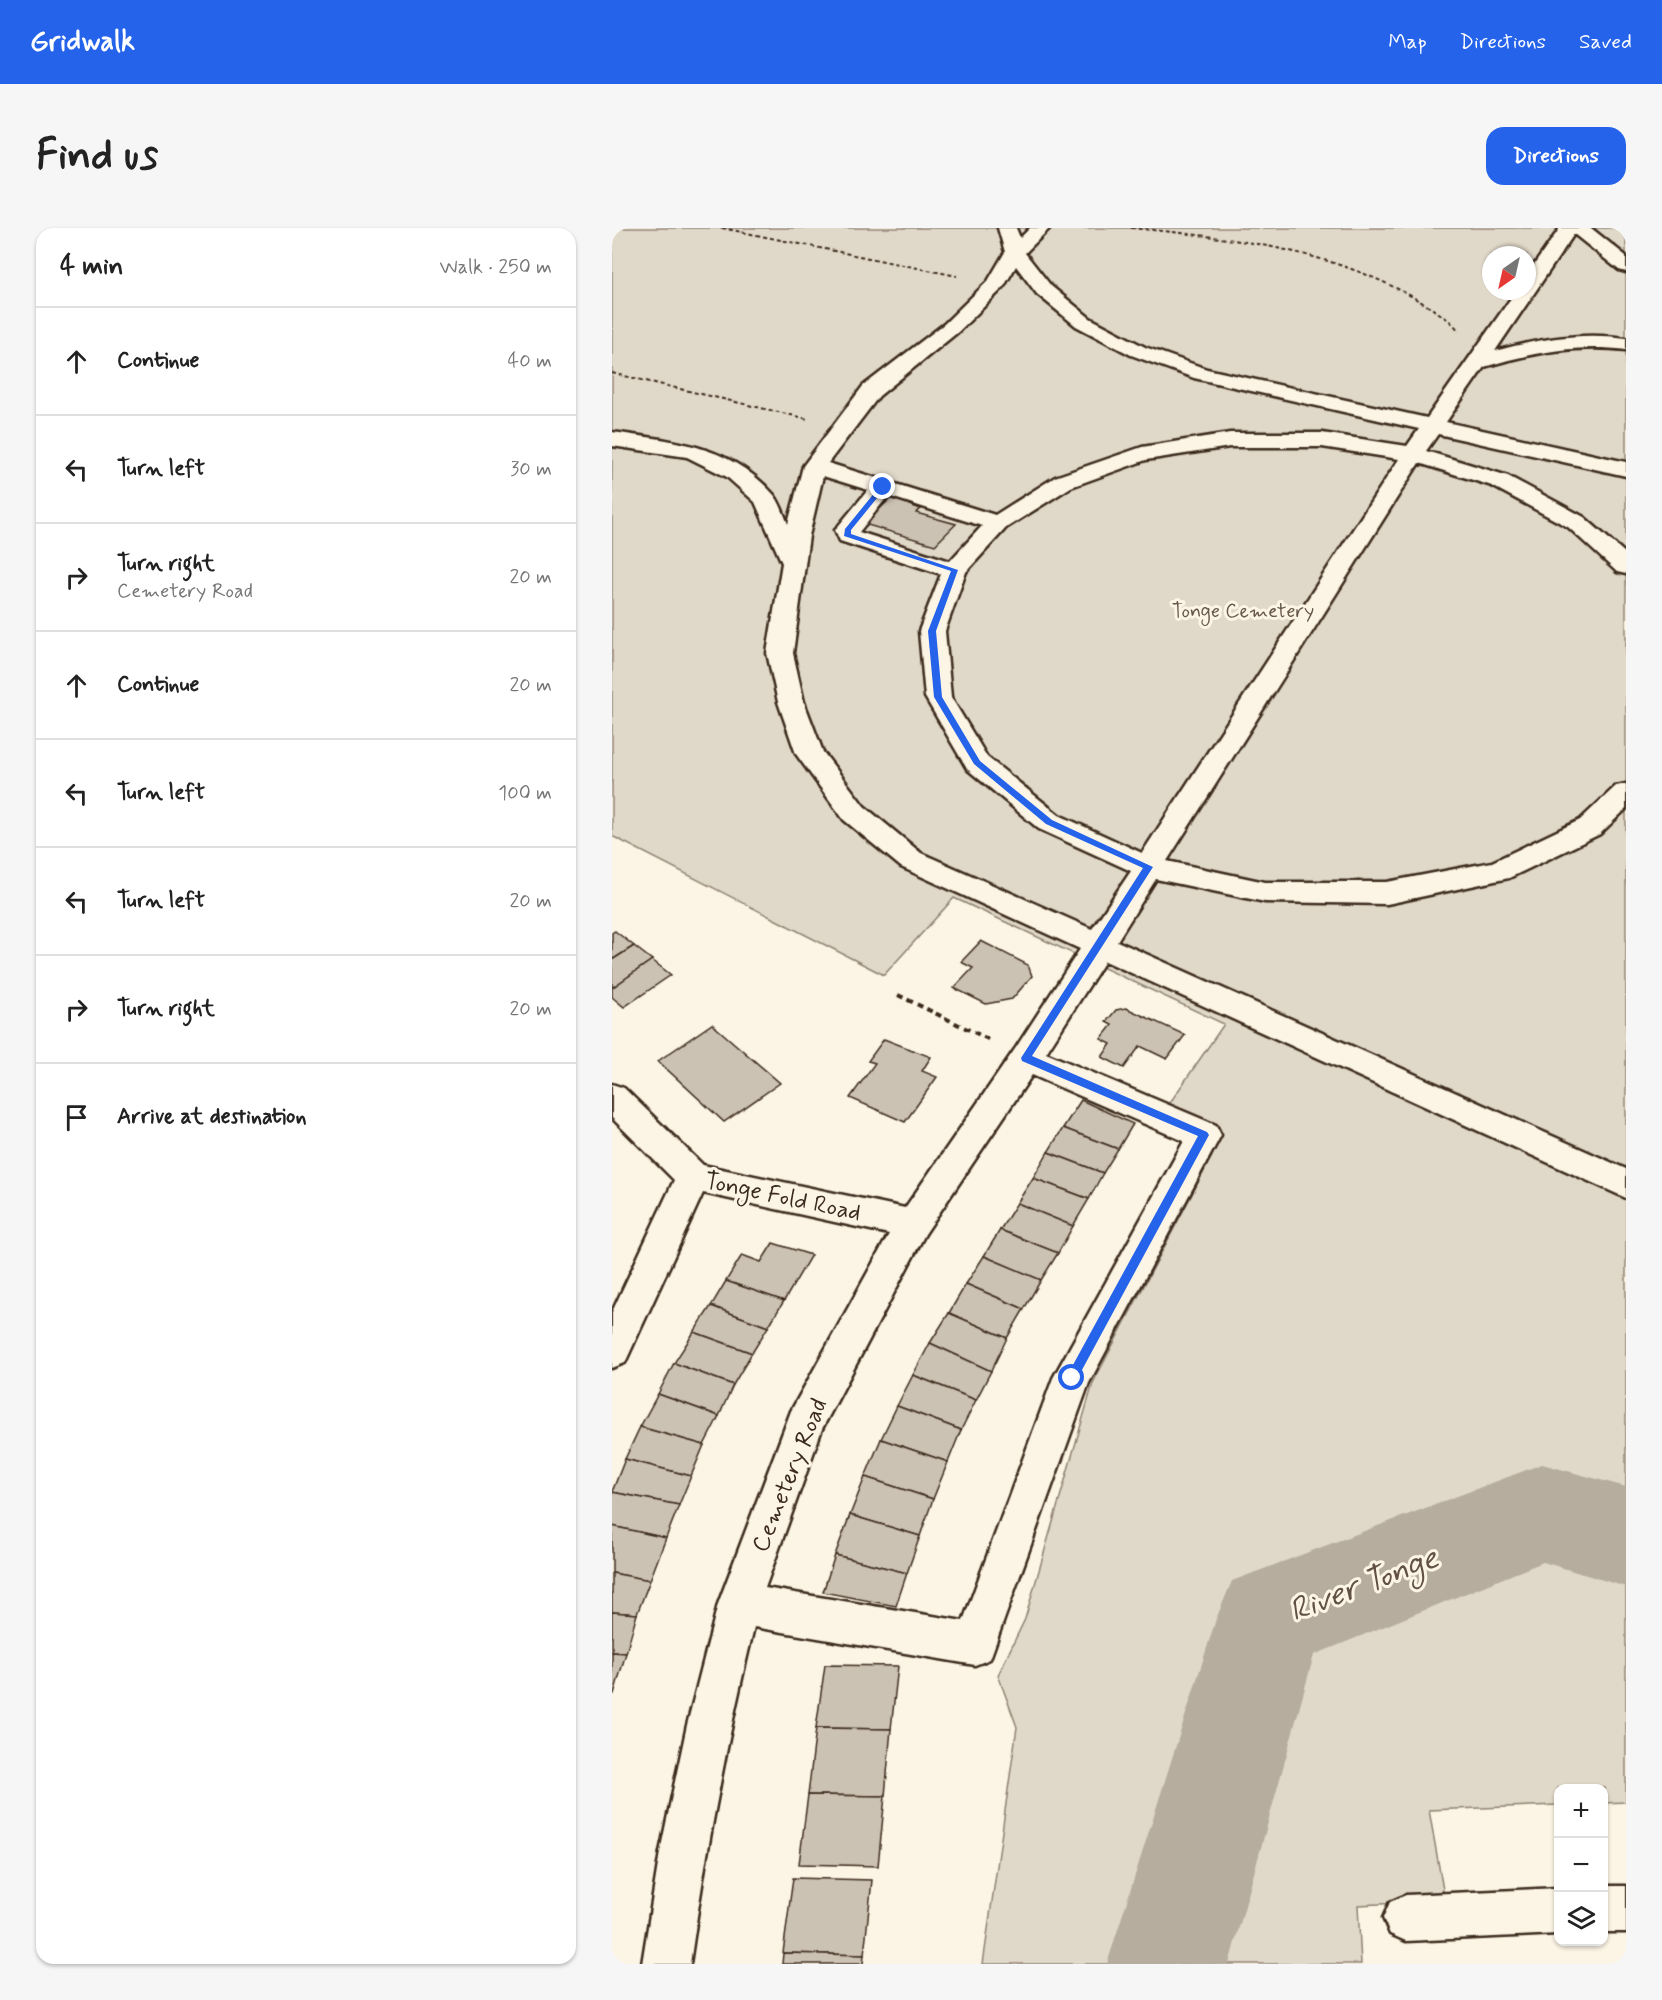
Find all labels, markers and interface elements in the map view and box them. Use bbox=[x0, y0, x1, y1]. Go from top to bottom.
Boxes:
text: Gridwalk bbox=[30, 24, 135, 61]
text: Map bbox=[1388, 28, 1427, 56]
text: Directions bbox=[1460, 28, 1546, 56]
text: Saved bbox=[1579, 28, 1632, 56]
button: Directions bbox=[1486, 127, 1626, 185]
text: Find us bbox=[36, 129, 158, 184]
north arrow bbox=[1482, 246, 1536, 300]
text: 4 min bbox=[60, 250, 123, 284]
text: Walk · 250 m bbox=[440, 254, 552, 281]
icon: ahead bbox=[60, 345, 93, 378]
text: Continue bbox=[117, 347, 199, 375]
text: 40 m bbox=[508, 348, 552, 375]
icon: left bbox=[60, 453, 93, 486]
text: Turn left bbox=[117, 455, 205, 483]
text: 30 m bbox=[510, 456, 552, 483]
route end bbox=[869, 473, 895, 499]
text: Turn right bbox=[117, 550, 215, 578]
icon: right bbox=[60, 561, 93, 594]
text: 20 m bbox=[509, 564, 552, 591]
text: Cemetery Road bbox=[117, 578, 253, 605]
park label: Tonge Cemetery bbox=[1172, 598, 1314, 626]
icon: ahead bbox=[60, 669, 93, 702]
text: Continue bbox=[117, 671, 199, 699]
text: 20 m bbox=[509, 672, 552, 699]
icon: left bbox=[60, 777, 93, 810]
text: Turn left bbox=[117, 779, 205, 807]
text: 100 m bbox=[498, 780, 552, 807]
icon: left bbox=[60, 885, 93, 918]
text: Turn left bbox=[117, 887, 205, 915]
text: 20 m bbox=[509, 888, 552, 915]
icon: right bbox=[60, 993, 93, 1026]
text: Turn right bbox=[117, 995, 215, 1023]
text: 20 m bbox=[509, 996, 552, 1023]
icon: arrive bbox=[60, 1101, 93, 1134]
text: Arrive at destination bbox=[117, 1103, 307, 1131]
street label: Tonge Fold Road bbox=[701, 1166, 864, 1231]
route start bbox=[1058, 1364, 1084, 1390]
street label: Cemetery Road bbox=[745, 1394, 835, 1557]
water label: River Tonge bbox=[1283, 1537, 1446, 1635]
map controls bbox=[1554, 1784, 1608, 1946]
button: + bbox=[1554, 1784, 1608, 1838]
button: − bbox=[1554, 1838, 1608, 1892]
button: layers bbox=[1554, 1892, 1608, 1946]

